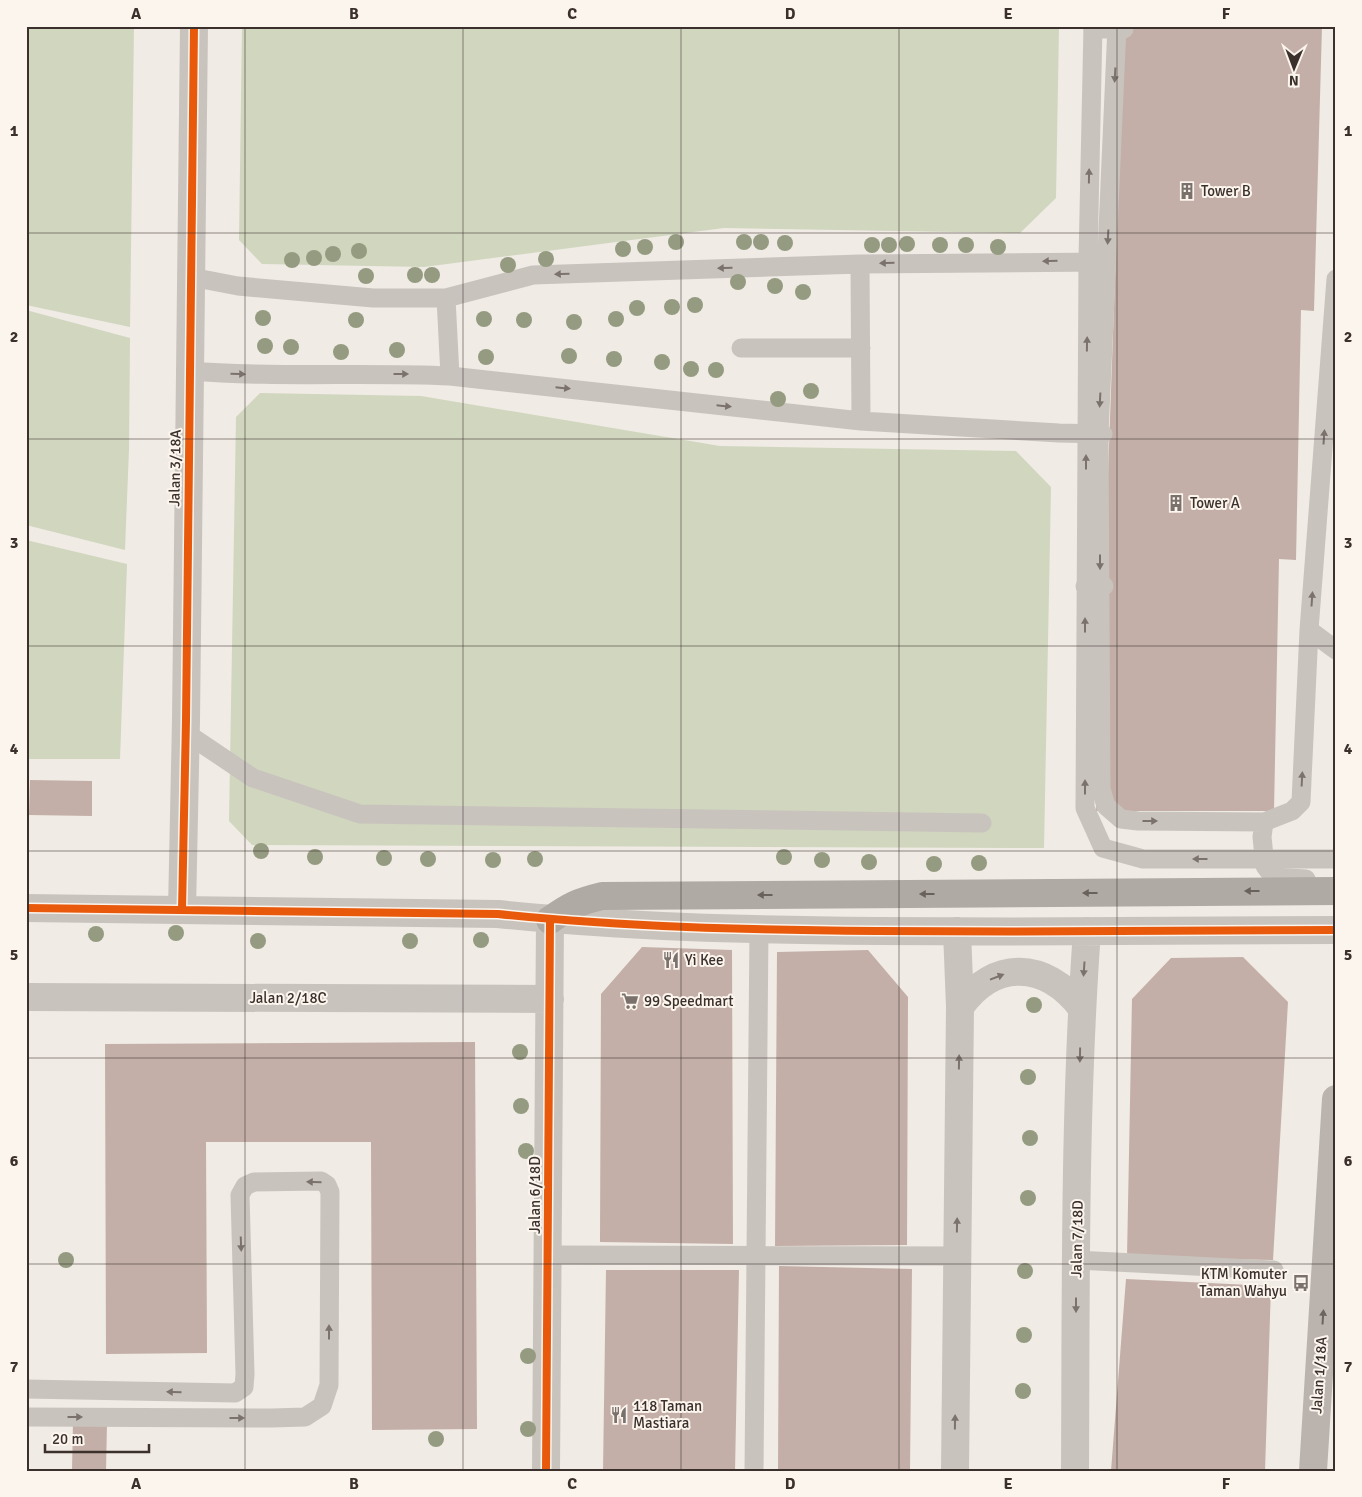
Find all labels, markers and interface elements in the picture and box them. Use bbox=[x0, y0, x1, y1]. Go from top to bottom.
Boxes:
text: A bbox=[131, 4, 142, 24]
text: B bbox=[349, 4, 359, 24]
text: C bbox=[567, 4, 577, 24]
text: D bbox=[785, 4, 796, 24]
text: E bbox=[1003, 4, 1013, 24]
text: F bbox=[1222, 4, 1231, 24]
north arrow bbox=[1270, 42, 1320, 92]
one-way arrow bbox=[1110, 67, 1118, 83]
text: N bbox=[1289, 72, 1299, 89]
text: 1 bbox=[10, 121, 19, 141]
text: 1 bbox=[1344, 121, 1353, 141]
one-way arrow bbox=[1086, 168, 1094, 184]
building icon: Tower B bbox=[1177, 181, 1197, 201]
place label: Tower B bbox=[1201, 182, 1251, 200]
one-way arrow bbox=[1103, 230, 1111, 246]
one-way arrow bbox=[1041, 257, 1057, 265]
one-way arrow bbox=[879, 259, 895, 267]
one-way arrow bbox=[716, 265, 732, 273]
one-way arrow bbox=[554, 270, 570, 278]
text: 2 bbox=[10, 327, 18, 347]
text: 2 bbox=[1344, 327, 1352, 347]
one-way arrow bbox=[1083, 336, 1091, 352]
one-way arrow bbox=[393, 370, 409, 378]
one-way arrow bbox=[231, 371, 247, 379]
one-way arrow bbox=[555, 384, 571, 392]
one-way arrow bbox=[1096, 392, 1104, 408]
one-way arrow bbox=[716, 402, 732, 410]
street label: Jalan 3/18A bbox=[165, 429, 185, 507]
one-way arrow bbox=[1320, 429, 1328, 445]
one-way arrow bbox=[1082, 454, 1090, 470]
building icon: Tower A bbox=[1166, 493, 1186, 513]
place label: Tower A bbox=[1190, 494, 1240, 512]
text: 3 bbox=[10, 533, 18, 553]
text: 3 bbox=[1344, 533, 1352, 553]
one-way arrow bbox=[1096, 554, 1104, 570]
one-way arrow bbox=[1308, 591, 1316, 607]
one-way arrow bbox=[1081, 617, 1089, 633]
text: 4 bbox=[10, 739, 19, 759]
text: 4 bbox=[1344, 739, 1353, 759]
one-way arrow bbox=[1299, 771, 1307, 787]
one-way arrow bbox=[1081, 779, 1089, 795]
one-way arrow bbox=[1142, 817, 1158, 825]
one-way arrow bbox=[1191, 855, 1207, 863]
one-way arrow bbox=[1244, 888, 1260, 896]
one-way arrow bbox=[1081, 889, 1097, 897]
one-way arrow bbox=[919, 890, 935, 898]
one-way arrow bbox=[756, 891, 772, 899]
text: 5 bbox=[10, 945, 18, 965]
text: 5 bbox=[1344, 945, 1352, 965]
restaurant icon: Yi Kee bbox=[661, 950, 681, 970]
place label: Yi Kee bbox=[685, 951, 724, 969]
one-way arrow bbox=[1080, 961, 1088, 977]
one-way arrow bbox=[989, 973, 1004, 981]
street label: Jalan 2/18C bbox=[249, 989, 327, 1007]
supermarket icon: 99 Speedmart bbox=[620, 991, 640, 1011]
place label: 99 Speedmart bbox=[644, 992, 733, 1010]
one-way arrow bbox=[1076, 1048, 1084, 1064]
one-way arrow bbox=[955, 1054, 963, 1070]
text: 6 bbox=[10, 1151, 19, 1171]
text: 6 bbox=[1344, 1151, 1353, 1171]
street label: Jalan 6/18D bbox=[526, 1156, 544, 1234]
one-way arrow bbox=[305, 1177, 321, 1185]
street label: Jalan 7/18D bbox=[1067, 1200, 1087, 1278]
one-way arrow bbox=[953, 1216, 961, 1232]
one-way arrow bbox=[238, 1236, 246, 1252]
place label: KTM Komuter Taman Wahyu bbox=[1199, 1265, 1287, 1300]
bus stop icon: KTM Komuter Taman Wahyu bbox=[1291, 1273, 1311, 1293]
one-way arrow bbox=[1072, 1298, 1080, 1314]
one-way arrow bbox=[1319, 1309, 1327, 1325]
one-way arrow bbox=[325, 1324, 333, 1340]
street label: Jalan 1/18A bbox=[1307, 1336, 1331, 1414]
text: 7 bbox=[10, 1357, 19, 1377]
text: 7 bbox=[1344, 1357, 1353, 1377]
one-way arrow bbox=[165, 1388, 181, 1396]
place label: 118 Taman Mastiara bbox=[633, 1397, 702, 1432]
restaurant icon: 118 Taman Mastiara bbox=[609, 1405, 629, 1425]
one-way arrow bbox=[67, 1413, 83, 1421]
one-way arrow bbox=[230, 1414, 246, 1422]
one-way arrow bbox=[951, 1414, 959, 1430]
scale bar bbox=[45, 1422, 149, 1454]
text: 20 m bbox=[52, 1430, 83, 1448]
text: A bbox=[131, 1474, 142, 1494]
text: B bbox=[349, 1474, 359, 1494]
text: C bbox=[567, 1474, 577, 1494]
text: D bbox=[785, 1474, 796, 1494]
text: E bbox=[1003, 1474, 1013, 1494]
text: F bbox=[1222, 1474, 1231, 1494]

